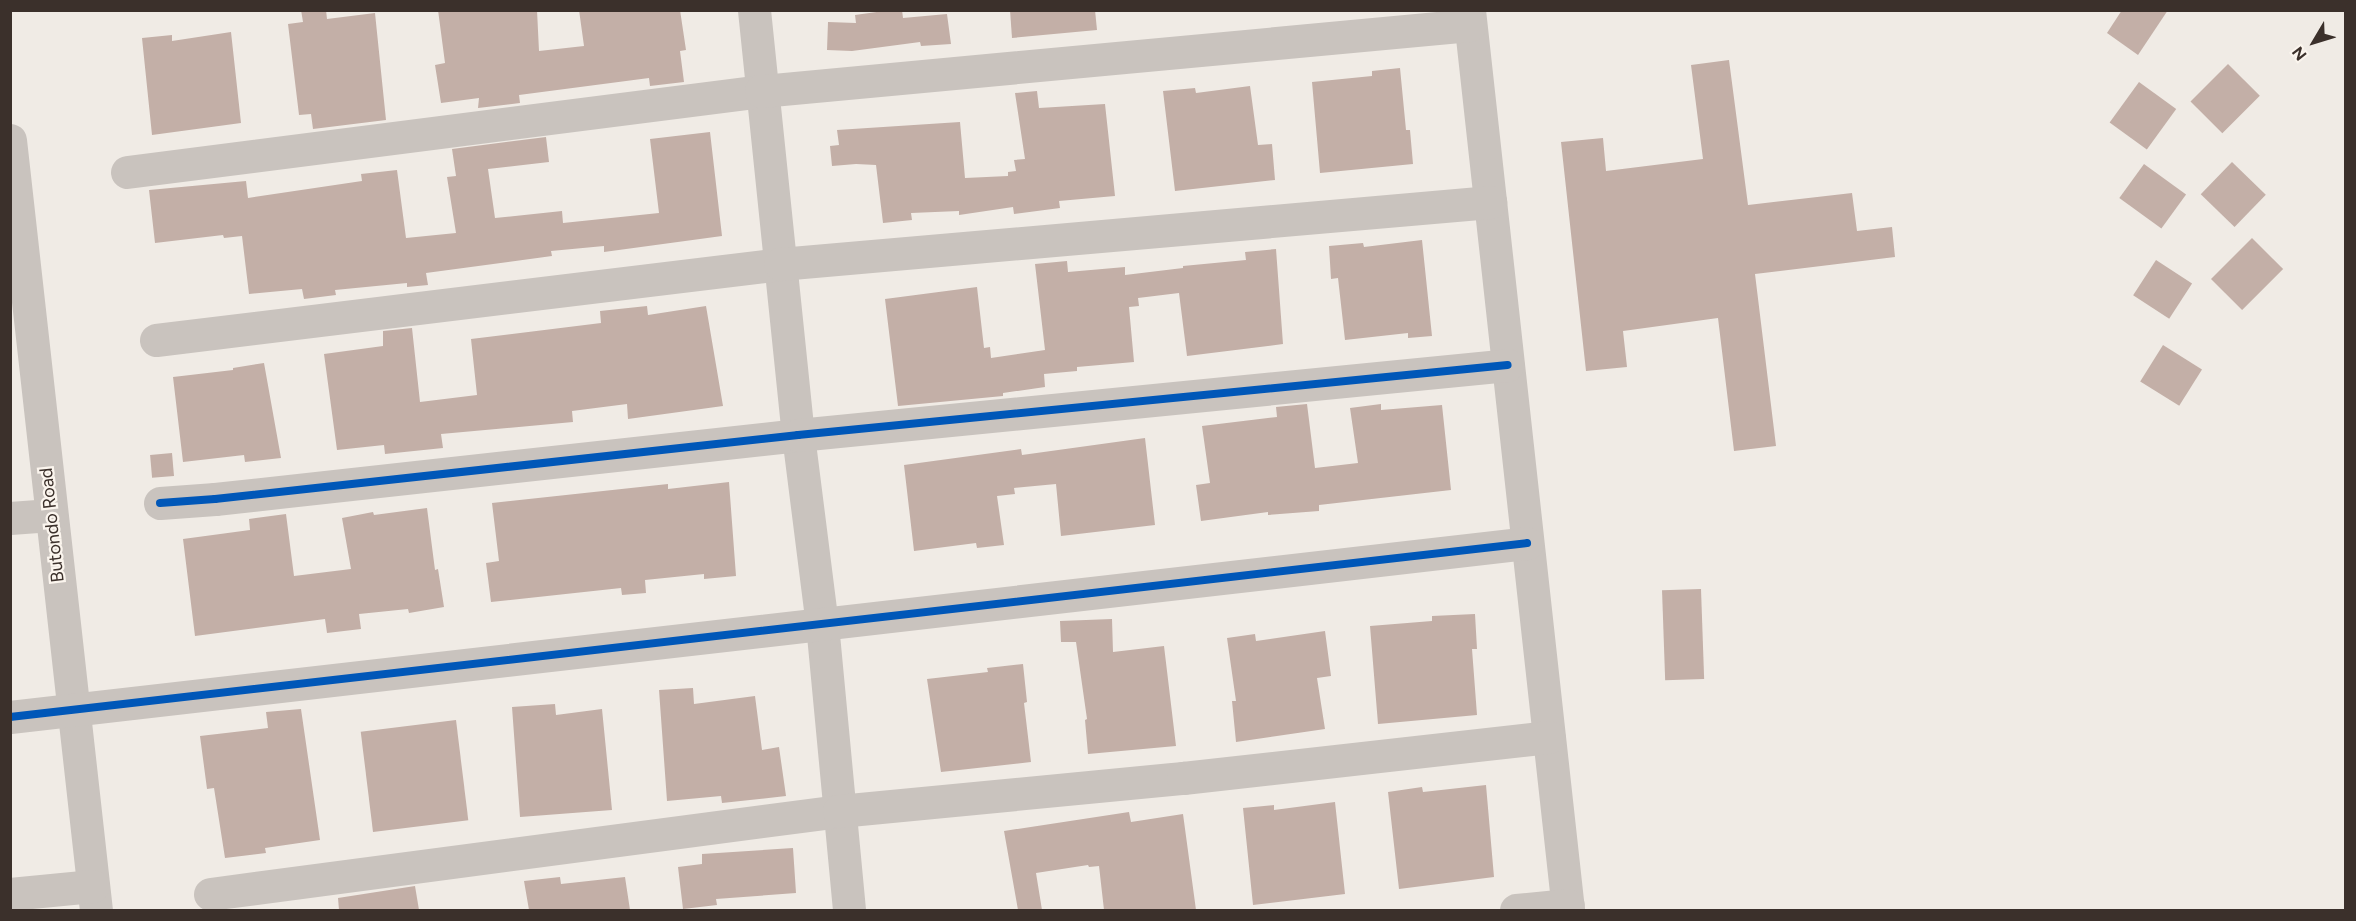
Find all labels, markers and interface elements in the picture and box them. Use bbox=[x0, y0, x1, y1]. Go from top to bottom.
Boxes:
north arrow bbox=[2284, 12, 2344, 72]
text: N bbox=[2288, 43, 2311, 64]
street label: Butondo Road bbox=[35, 467, 69, 583]

